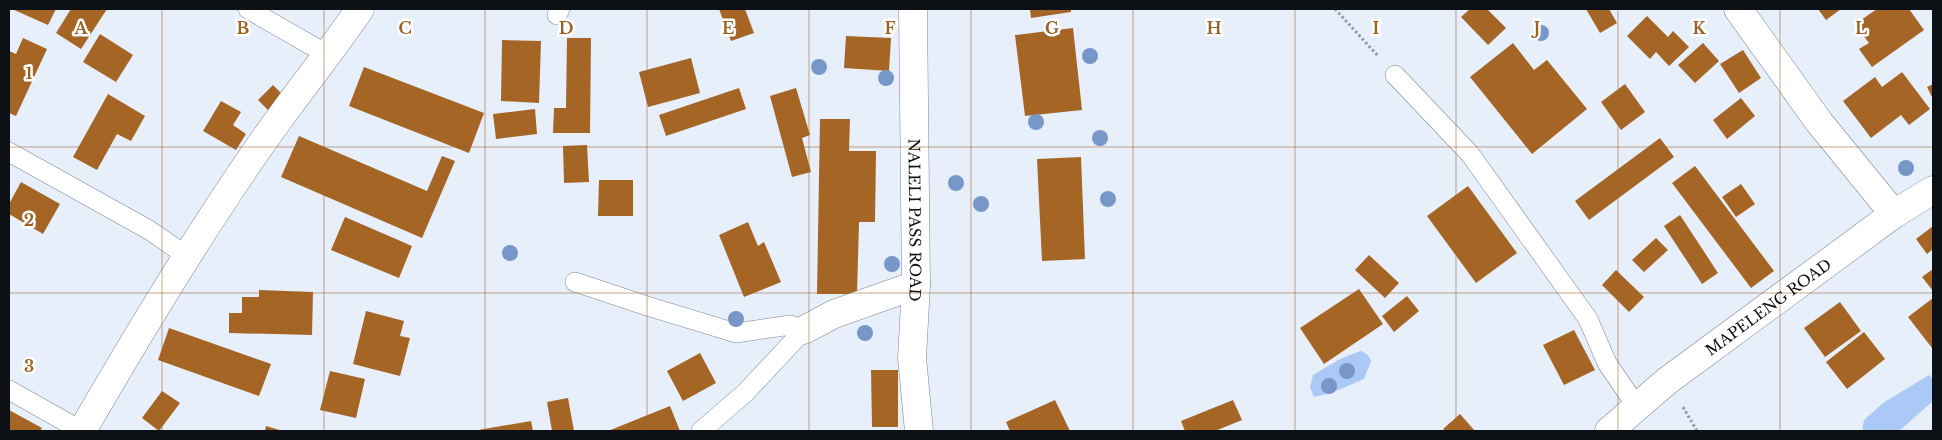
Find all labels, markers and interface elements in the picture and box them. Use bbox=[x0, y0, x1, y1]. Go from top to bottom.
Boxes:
text: A bbox=[74, 18, 89, 38]
text: B bbox=[237, 18, 250, 38]
text: C bbox=[398, 18, 412, 38]
text: D bbox=[559, 18, 573, 38]
text: E bbox=[722, 18, 734, 38]
text: F bbox=[884, 18, 896, 38]
text: G bbox=[1045, 18, 1059, 38]
text: H bbox=[1206, 18, 1222, 38]
text: I bbox=[1373, 18, 1380, 38]
text: J bbox=[1531, 18, 1540, 38]
text: K bbox=[1692, 18, 1706, 38]
text: L bbox=[1855, 18, 1867, 38]
text: 1 bbox=[26, 63, 33, 83]
street label: NALELI PASS ROAD bbox=[905, 138, 926, 302]
text: 2 bbox=[24, 210, 34, 230]
street label: MAPELENG ROAD bbox=[1701, 254, 1835, 359]
text: 3 bbox=[24, 356, 34, 376]

